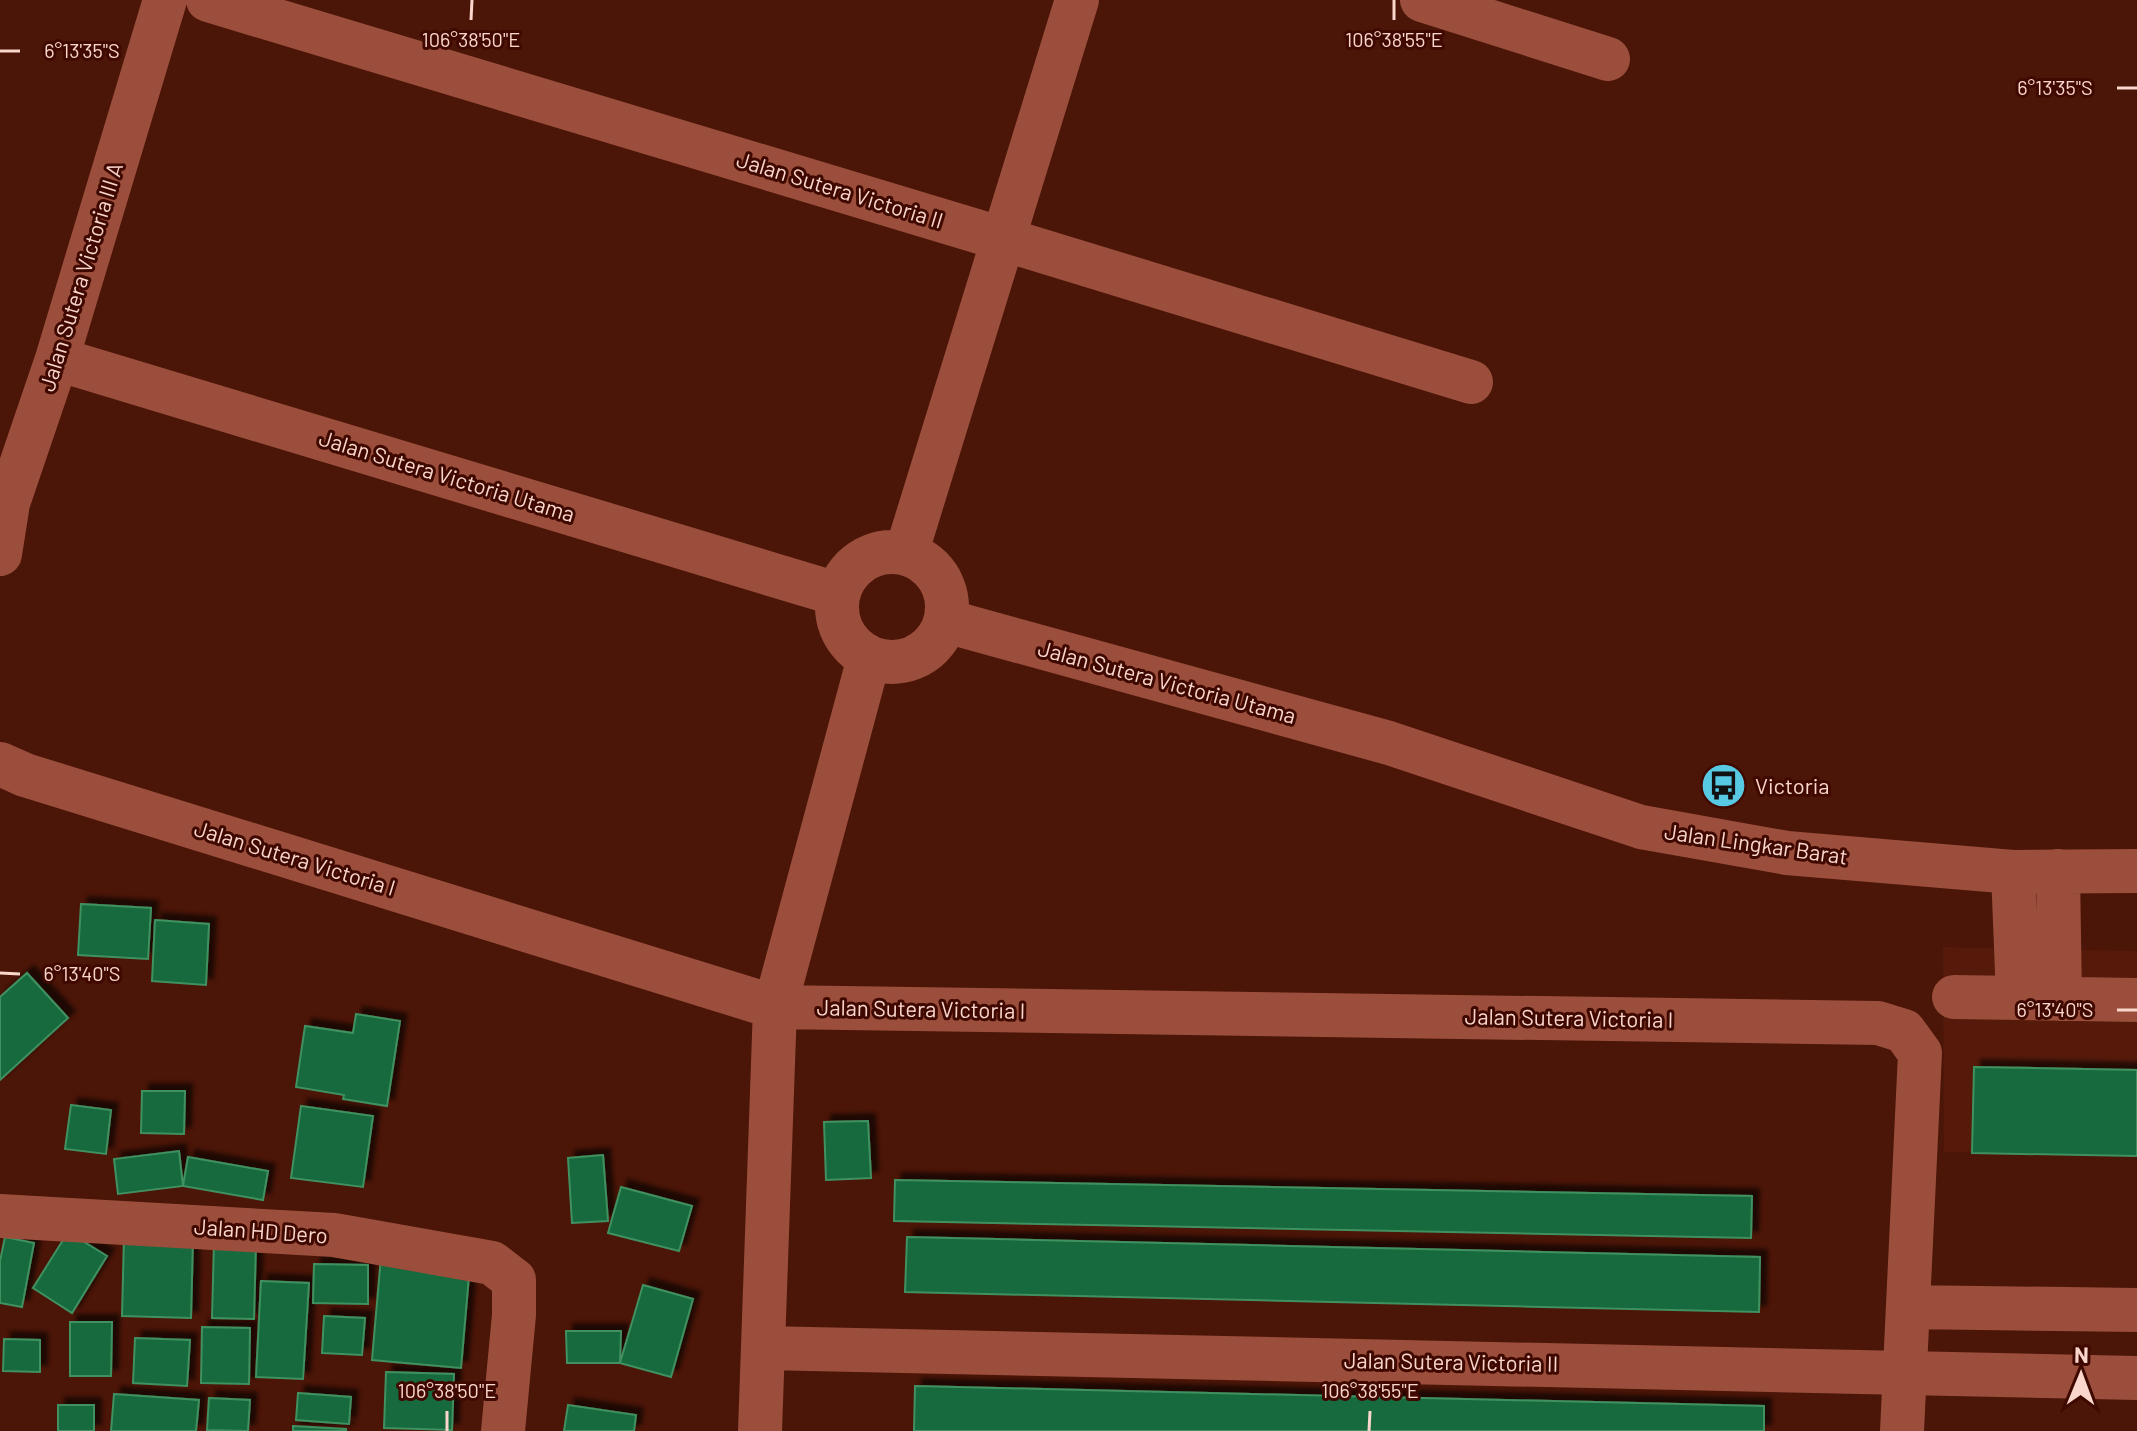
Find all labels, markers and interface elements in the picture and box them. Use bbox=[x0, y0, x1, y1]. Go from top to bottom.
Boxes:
text: 106°38'50"E bbox=[422, 27, 520, 51]
text: 106°38'55"E bbox=[1345, 27, 1443, 51]
text: 6°13'35"S bbox=[44, 38, 120, 62]
text: 6°13'35"S bbox=[2017, 75, 2093, 99]
street label: Jalan Sutera Victoria II bbox=[734, 145, 947, 233]
street label: Jalan Sutera Victoria III A bbox=[33, 159, 127, 394]
street label: Jalan Sutera Victoria Utama bbox=[316, 424, 578, 526]
street label: Jalan Sutera Victoria Utama bbox=[1035, 634, 1299, 728]
bus stop icon: Victoria bbox=[1700, 762, 1748, 810]
place label: Victoria bbox=[1755, 772, 1830, 798]
street label: Jalan Sutera Victoria I bbox=[192, 814, 399, 900]
street label: Jalan Lingkar Barat bbox=[1663, 817, 1849, 869]
text: 6°13'40"S bbox=[44, 961, 120, 985]
street label: Jalan Sutera Victoria I bbox=[816, 993, 1026, 1023]
text: 6°13'40"S bbox=[2017, 997, 2093, 1021]
street label: Jalan Sutera Victoria I bbox=[1464, 1002, 1674, 1032]
street label: Jalan HD Dero bbox=[193, 1212, 329, 1248]
north arrow bbox=[2041, 1335, 2121, 1415]
text: N bbox=[2074, 1341, 2089, 1367]
street label: Jalan Sutera Victoria II bbox=[1344, 1346, 1558, 1376]
text: 106°38'50"E bbox=[398, 1378, 496, 1402]
text: 106°38'55"E bbox=[1321, 1378, 1419, 1402]

